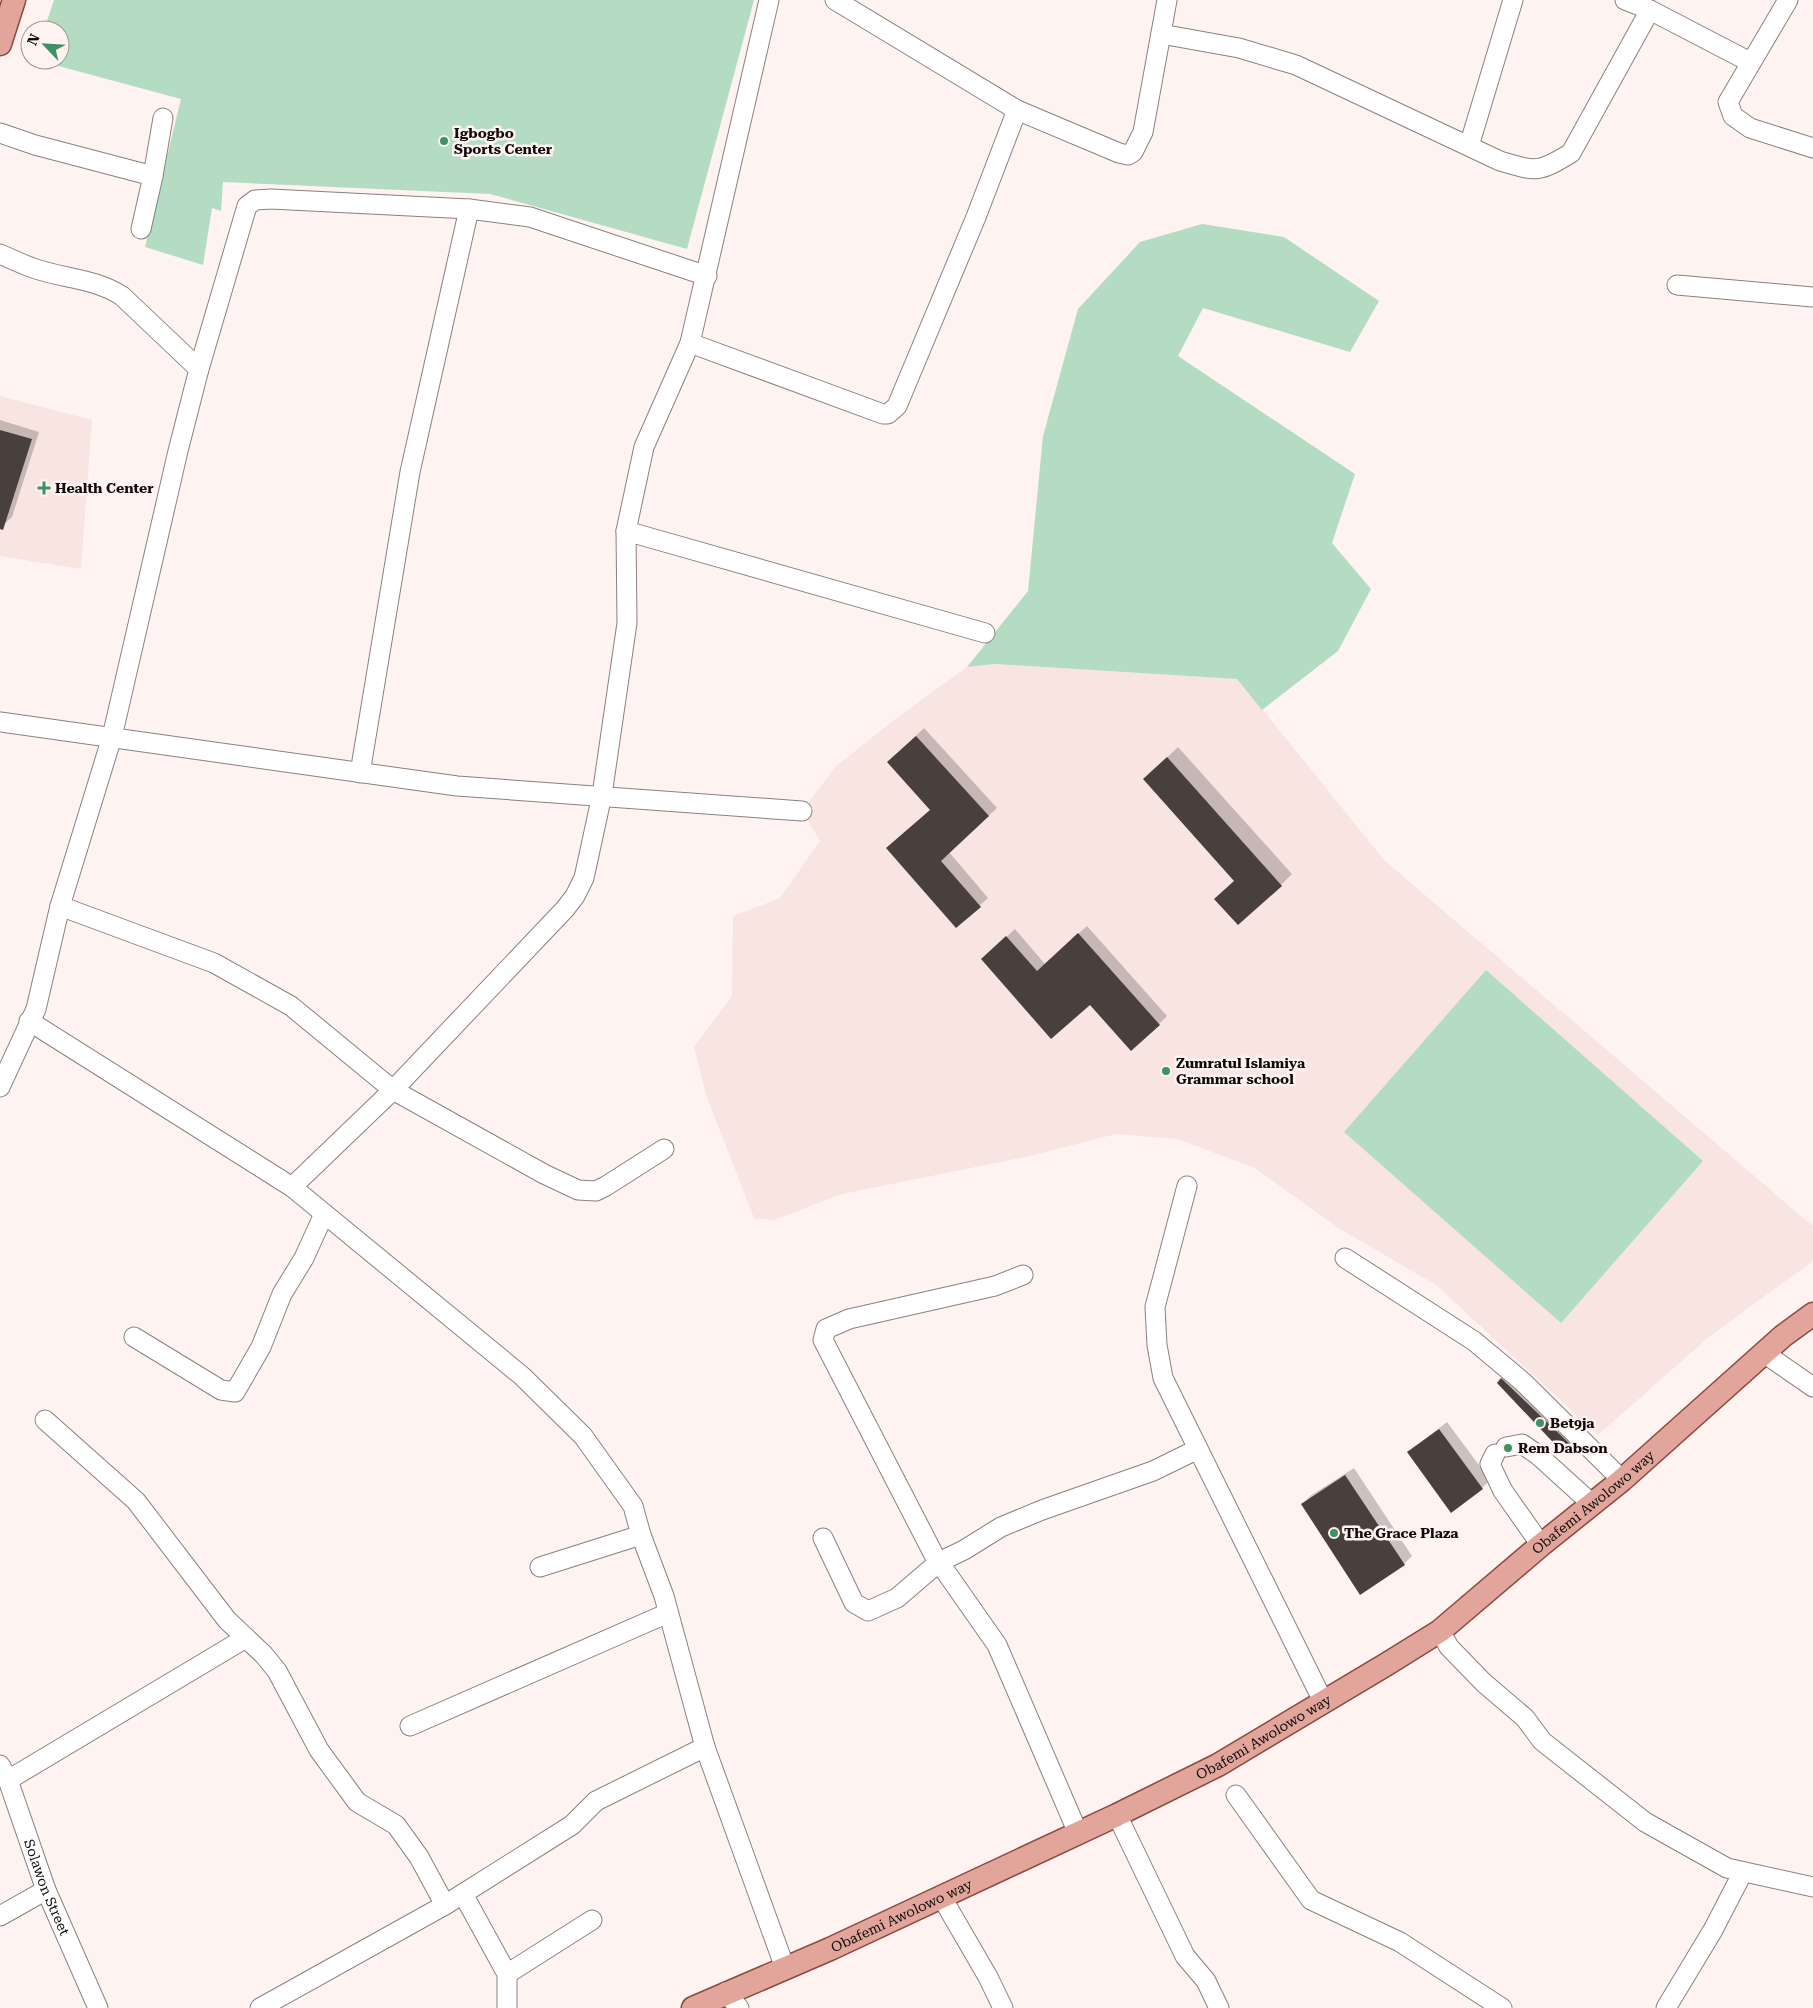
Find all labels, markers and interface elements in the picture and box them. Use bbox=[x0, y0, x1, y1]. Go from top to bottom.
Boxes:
north arrow bbox=[20, 20, 70, 70]
text: N bbox=[24, 31, 43, 48]
place label: Igbogbo Sports Center bbox=[454, 125, 553, 157]
marker: Igbogbo Sports Center bbox=[438, 135, 450, 147]
place label: Health Center bbox=[55, 480, 154, 496]
marker: Health Center bbox=[37, 481, 51, 495]
place label: Zumratul Islamiya Grammar school bbox=[1176, 1055, 1306, 1087]
marker: Zumratul Islamiya Grammar school bbox=[1160, 1065, 1172, 1077]
place label: Bet9ja bbox=[1550, 1415, 1595, 1431]
marker: Bet9ja bbox=[1534, 1417, 1546, 1429]
place label: Rem Dabson bbox=[1518, 1440, 1608, 1456]
marker: Rem Dabson bbox=[1502, 1442, 1514, 1454]
street label: Obafemi Awolowo way bbox=[1529, 1447, 1658, 1557]
place label: The Grace Plaza bbox=[1344, 1525, 1459, 1541]
marker: The Grace Plaza bbox=[1328, 1527, 1340, 1539]
street label: Obafemi Awolowo way bbox=[1193, 1691, 1335, 1783]
street label: Solawon Street bbox=[21, 1837, 73, 1938]
street label: Obafemi Awolowo way bbox=[828, 1876, 975, 1955]

